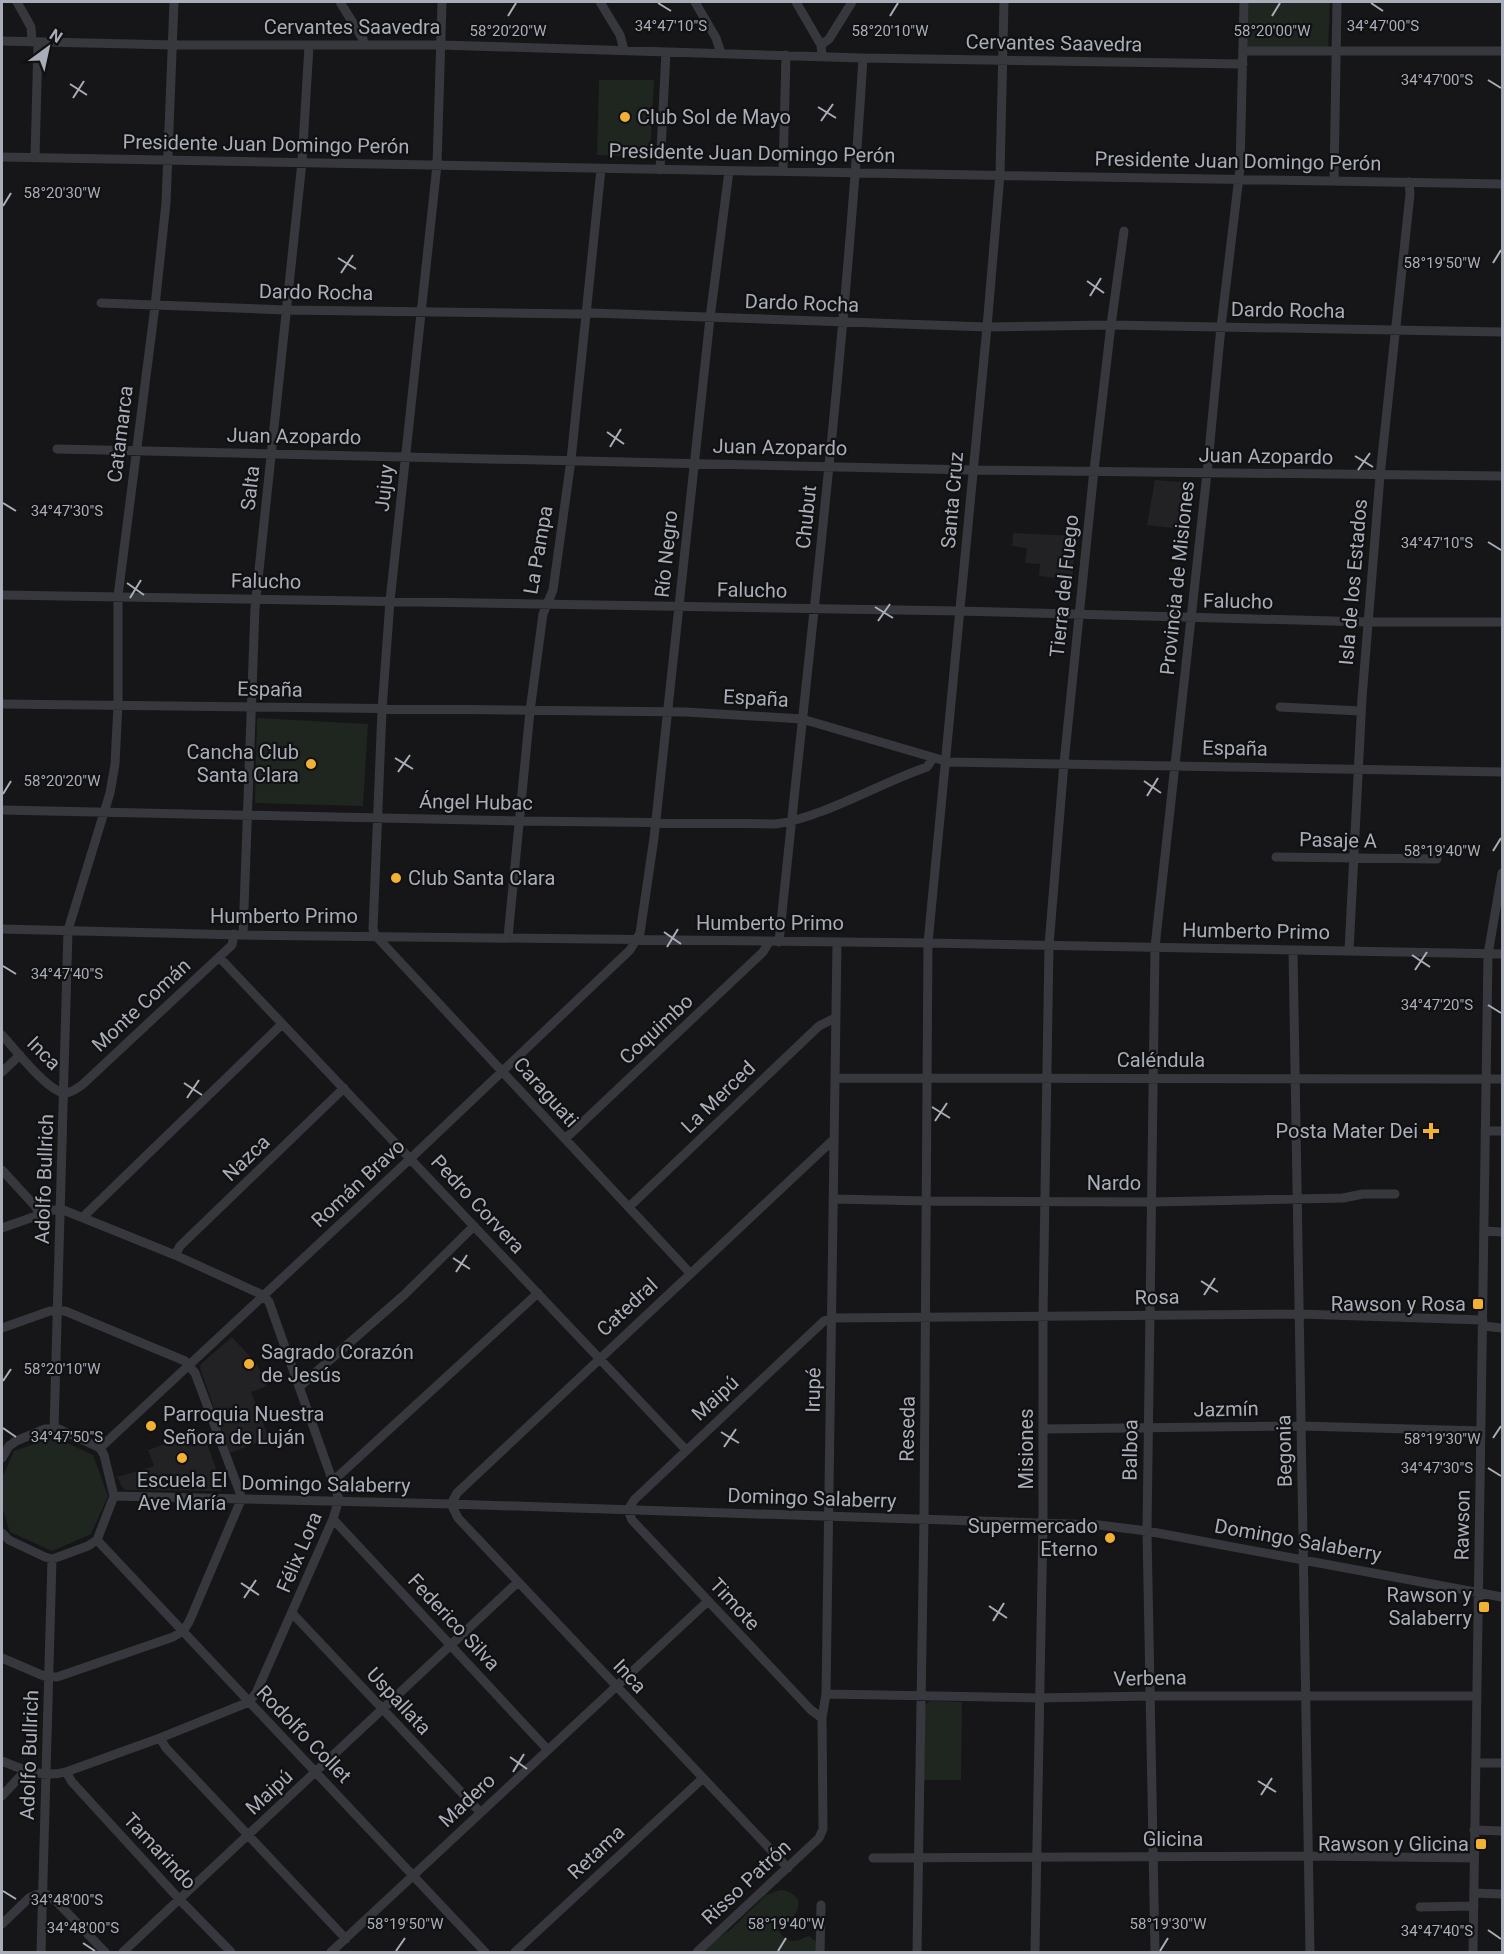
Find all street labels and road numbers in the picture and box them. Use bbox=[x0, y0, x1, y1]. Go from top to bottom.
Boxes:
street label: Cervantes Saavedra bbox=[264, 15, 440, 39]
street label: Cervantes Saavedra bbox=[965, 29, 1143, 57]
street label: Presidente Juan Domingo Perón bbox=[122, 129, 410, 159]
street label: Presidente Juan Domingo Perón bbox=[608, 138, 896, 168]
street label: Presidente Juan Domingo Perón bbox=[1094, 146, 1382, 176]
street label: Dardo Rocha bbox=[259, 279, 373, 305]
street label: Dardo Rocha bbox=[744, 289, 860, 317]
street label: Dardo Rocha bbox=[1231, 297, 1345, 323]
street label: Catamarca bbox=[102, 384, 138, 484]
street label: Juan Azopardo bbox=[226, 423, 362, 449]
street label: Juan Azopardo bbox=[712, 434, 848, 460]
street label: Juan Azopardo bbox=[1198, 443, 1334, 469]
street label: Santa Cruz bbox=[936, 451, 968, 549]
street label: Jujuy bbox=[370, 463, 398, 513]
street label: Salta bbox=[236, 464, 264, 512]
street label: Provincia de Misiones bbox=[1155, 480, 1199, 676]
street label: Chubut bbox=[791, 484, 821, 550]
street label: Isla de los Estados bbox=[1334, 498, 1372, 666]
street label: La Pampa bbox=[518, 504, 558, 596]
street label: Río Negro bbox=[649, 509, 683, 599]
street label: Tierra del Fuego bbox=[1045, 514, 1083, 658]
street label: Falucho bbox=[231, 568, 301, 594]
street label: Falucho bbox=[717, 577, 787, 603]
street label: Falucho bbox=[1203, 588, 1273, 614]
street label: España bbox=[237, 676, 303, 702]
street label: España bbox=[723, 684, 789, 712]
street label: España bbox=[1202, 735, 1268, 761]
street label: Ángel Hubac bbox=[419, 789, 533, 815]
street label: Pasaje A bbox=[1299, 827, 1377, 853]
street label: Humberto Primo bbox=[210, 904, 358, 928]
street label: Humberto Primo bbox=[696, 911, 844, 935]
street label: Humberto Primo bbox=[1182, 918, 1330, 944]
street label: Monte Comán bbox=[87, 953, 195, 1057]
street label: Coquimbo bbox=[614, 989, 698, 1069]
street label: Inca bbox=[22, 1031, 66, 1075]
street label: Caléndula bbox=[1117, 1048, 1205, 1072]
street label: Caraguati bbox=[508, 1052, 584, 1132]
street label: La Merced bbox=[676, 1056, 760, 1138]
street label: Adolfo Bullrich bbox=[30, 1113, 58, 1245]
street label: Nazca bbox=[217, 1130, 275, 1186]
street label: Román Bravo bbox=[306, 1134, 410, 1232]
street label: Pedro Corvera bbox=[426, 1150, 530, 1258]
street label: Nardo bbox=[1087, 1171, 1141, 1195]
street label: Catedral bbox=[592, 1273, 662, 1341]
street label: Rosa bbox=[1134, 1285, 1180, 1309]
street label: Irupé bbox=[801, 1367, 825, 1413]
street label: Maipú bbox=[687, 1370, 743, 1426]
street label: Reseda bbox=[894, 1396, 920, 1462]
street label: Jazmín bbox=[1193, 1396, 1259, 1422]
street label: Misiones bbox=[1014, 1409, 1038, 1489]
street label: Begonia bbox=[1271, 1415, 1297, 1487]
street label: Balboa bbox=[1117, 1419, 1143, 1481]
street label: Domingo Salaberry bbox=[241, 1471, 411, 1497]
street label: Domingo Salaberry bbox=[727, 1483, 897, 1513]
street label: Rawson bbox=[1449, 1489, 1475, 1561]
street label: Félix Lora bbox=[271, 1508, 327, 1596]
street label: Domingo Salaberry bbox=[1213, 1513, 1384, 1567]
street label: Federico Silva bbox=[403, 1569, 505, 1675]
street label: Timote bbox=[705, 1573, 765, 1635]
street label: Inca bbox=[608, 1654, 652, 1698]
street label: Uspallata bbox=[362, 1662, 436, 1740]
street label: Verbena bbox=[1113, 1665, 1187, 1691]
street label: Rodolfo Collet bbox=[252, 1680, 356, 1788]
street label: Adolfo Bullrich bbox=[15, 1689, 43, 1821]
street label: Maipú bbox=[241, 1764, 297, 1820]
street label: Madero bbox=[434, 1768, 500, 1832]
street label: Tamarindo bbox=[119, 1808, 201, 1894]
street label: Retama bbox=[563, 1820, 629, 1884]
street label: Glicina bbox=[1143, 1827, 1203, 1851]
street label: Risso Patrón bbox=[696, 1835, 796, 1929]

